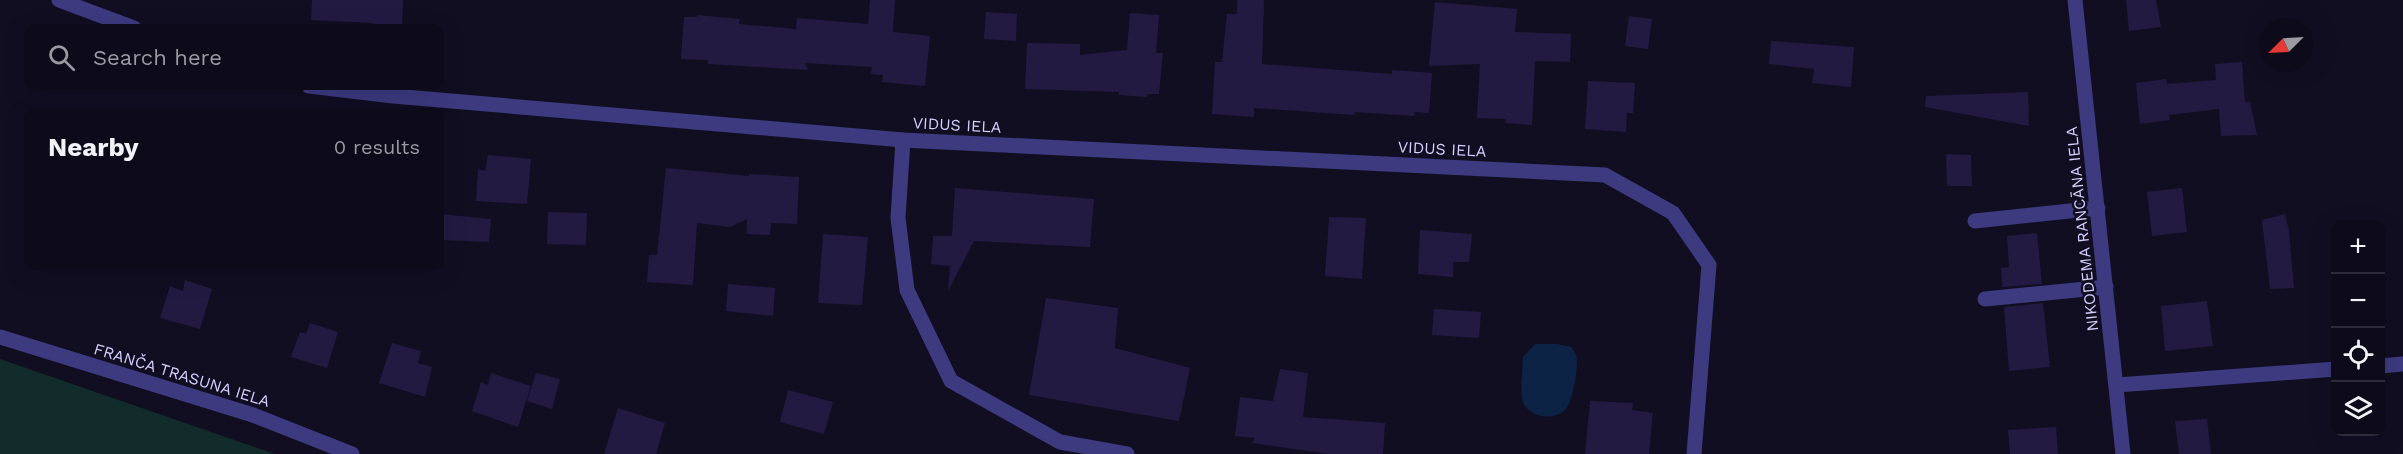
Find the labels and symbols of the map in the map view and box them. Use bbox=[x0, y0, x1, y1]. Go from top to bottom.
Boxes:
north arrow bbox=[2259, 18, 2313, 72]
street label: VIDUS IELA bbox=[912, 113, 1002, 137]
street label: NIKODEMA RANCĀNA IELA bbox=[2062, 125, 2102, 332]
street label: VIDUS IELA bbox=[1397, 137, 1487, 161]
street label: FRANČA TRASUNA IELA bbox=[92, 339, 273, 411]

